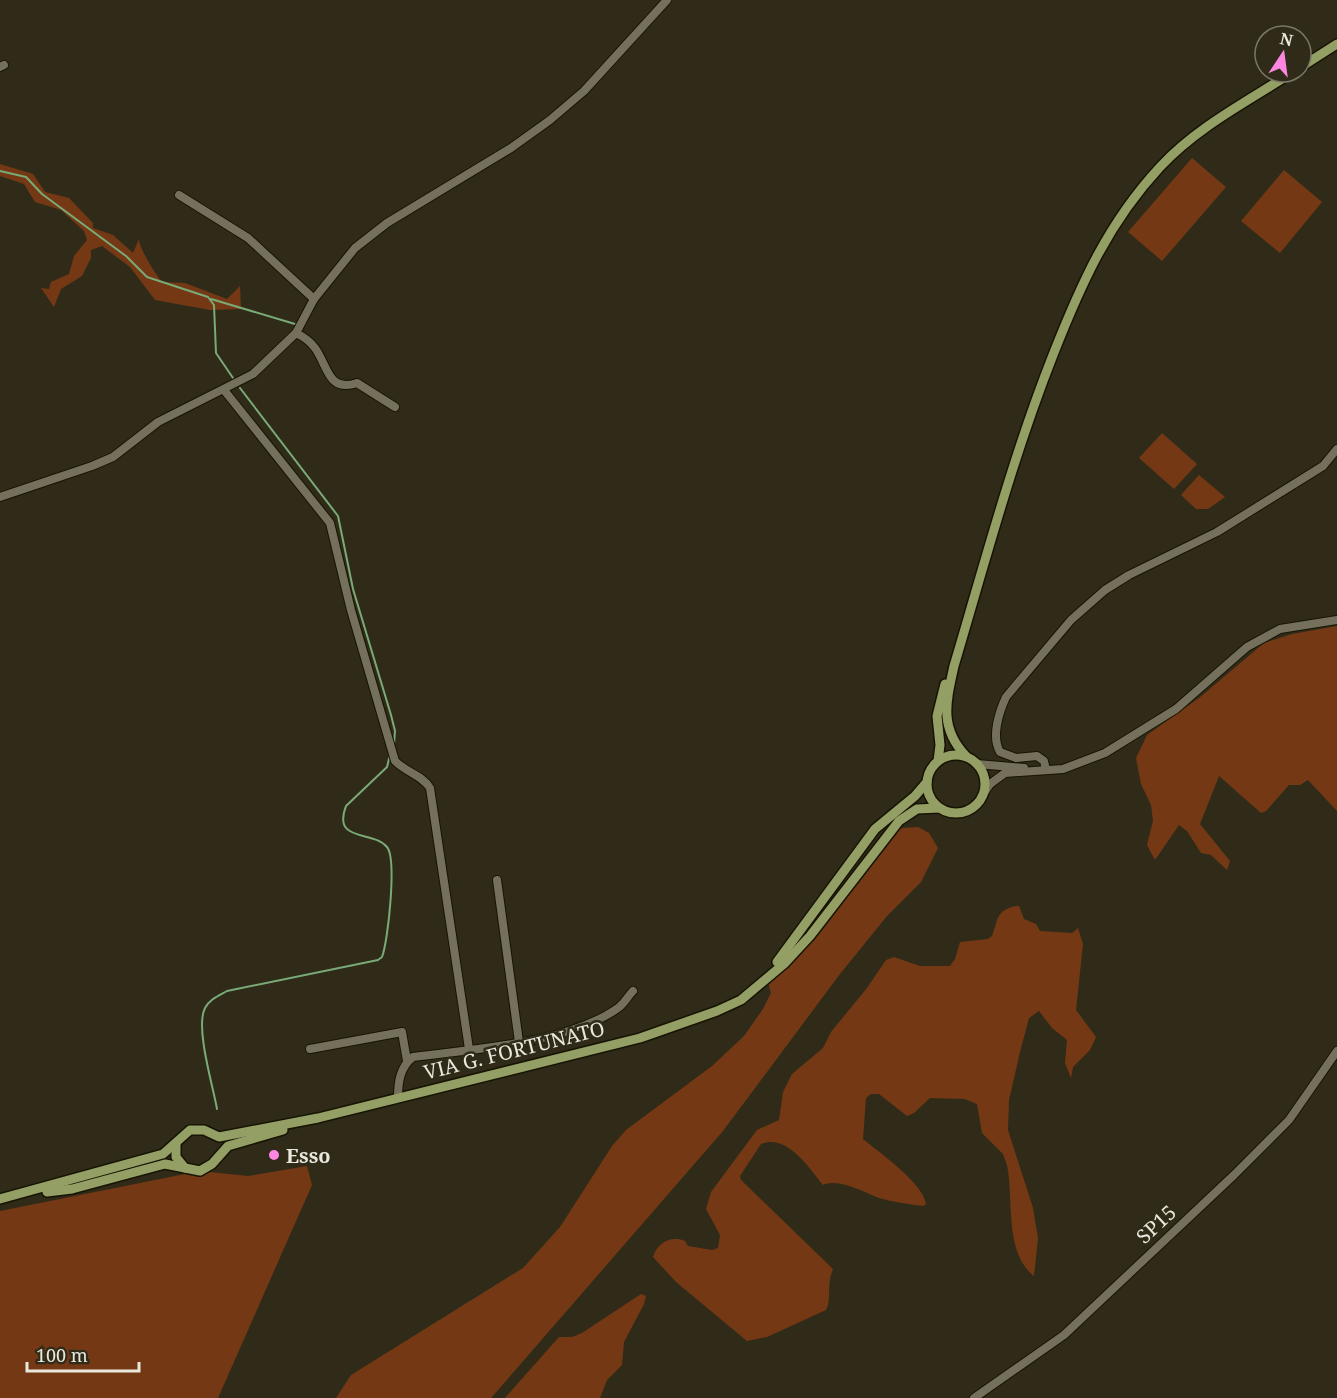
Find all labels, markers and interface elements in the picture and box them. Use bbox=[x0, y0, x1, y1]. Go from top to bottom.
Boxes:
north arrow bbox=[1253, 24, 1313, 84]
text: N bbox=[1278, 27, 1295, 52]
street label: VIA G. FORTUNATO bbox=[421, 1014, 607, 1086]
place label: Esso bbox=[286, 1142, 331, 1169]
marker: Esso bbox=[267, 1148, 281, 1162]
street label: SP15 bbox=[1130, 1199, 1182, 1249]
scale bar bbox=[27, 1335, 140, 1373]
text: 100 m bbox=[36, 1343, 88, 1367]

